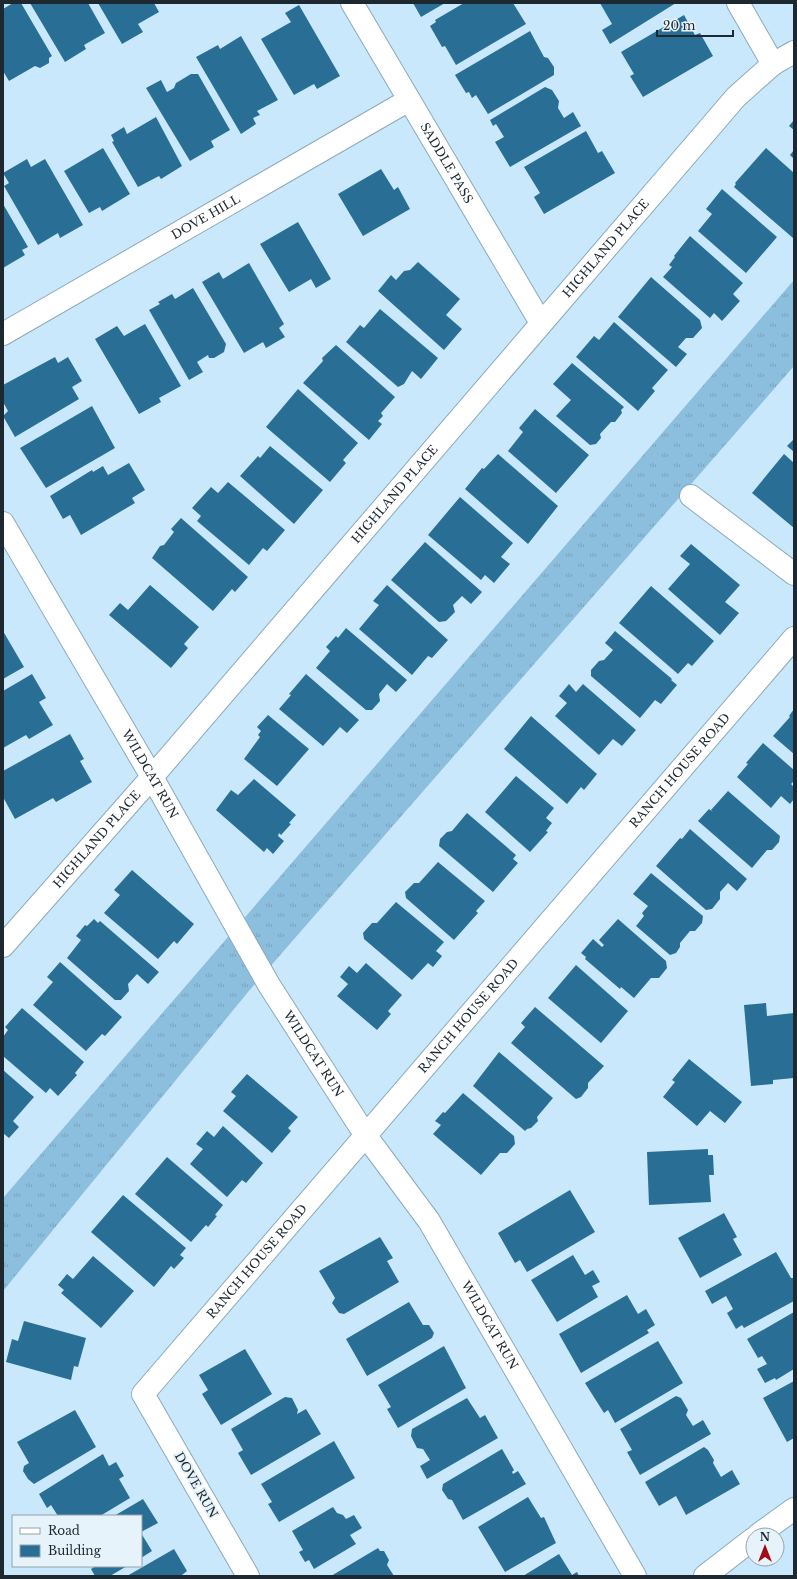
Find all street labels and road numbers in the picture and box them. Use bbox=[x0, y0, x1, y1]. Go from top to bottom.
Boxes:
street label: SADDLE PASS bbox=[417, 120, 477, 206]
street label: DOVE HILL bbox=[168, 191, 243, 242]
street label: HIGHLAND PLACE bbox=[559, 196, 652, 300]
street label: HIGHLAND PLACE bbox=[348, 442, 441, 546]
street label: RANCH HOUSE ROAD bbox=[626, 710, 733, 830]
street label: WILDCAT RUN bbox=[119, 726, 182, 821]
street label: HIGHLAND PLACE bbox=[50, 787, 144, 891]
street label: RANCH HOUSE ROAD bbox=[415, 955, 521, 1076]
street label: WILDCAT RUN bbox=[280, 1007, 347, 1100]
street label: RANCH HOUSE ROAD bbox=[203, 1201, 310, 1321]
street label: WILDCAT RUN bbox=[458, 1277, 522, 1372]
street label: DOVE RUN bbox=[172, 1449, 221, 1520]

